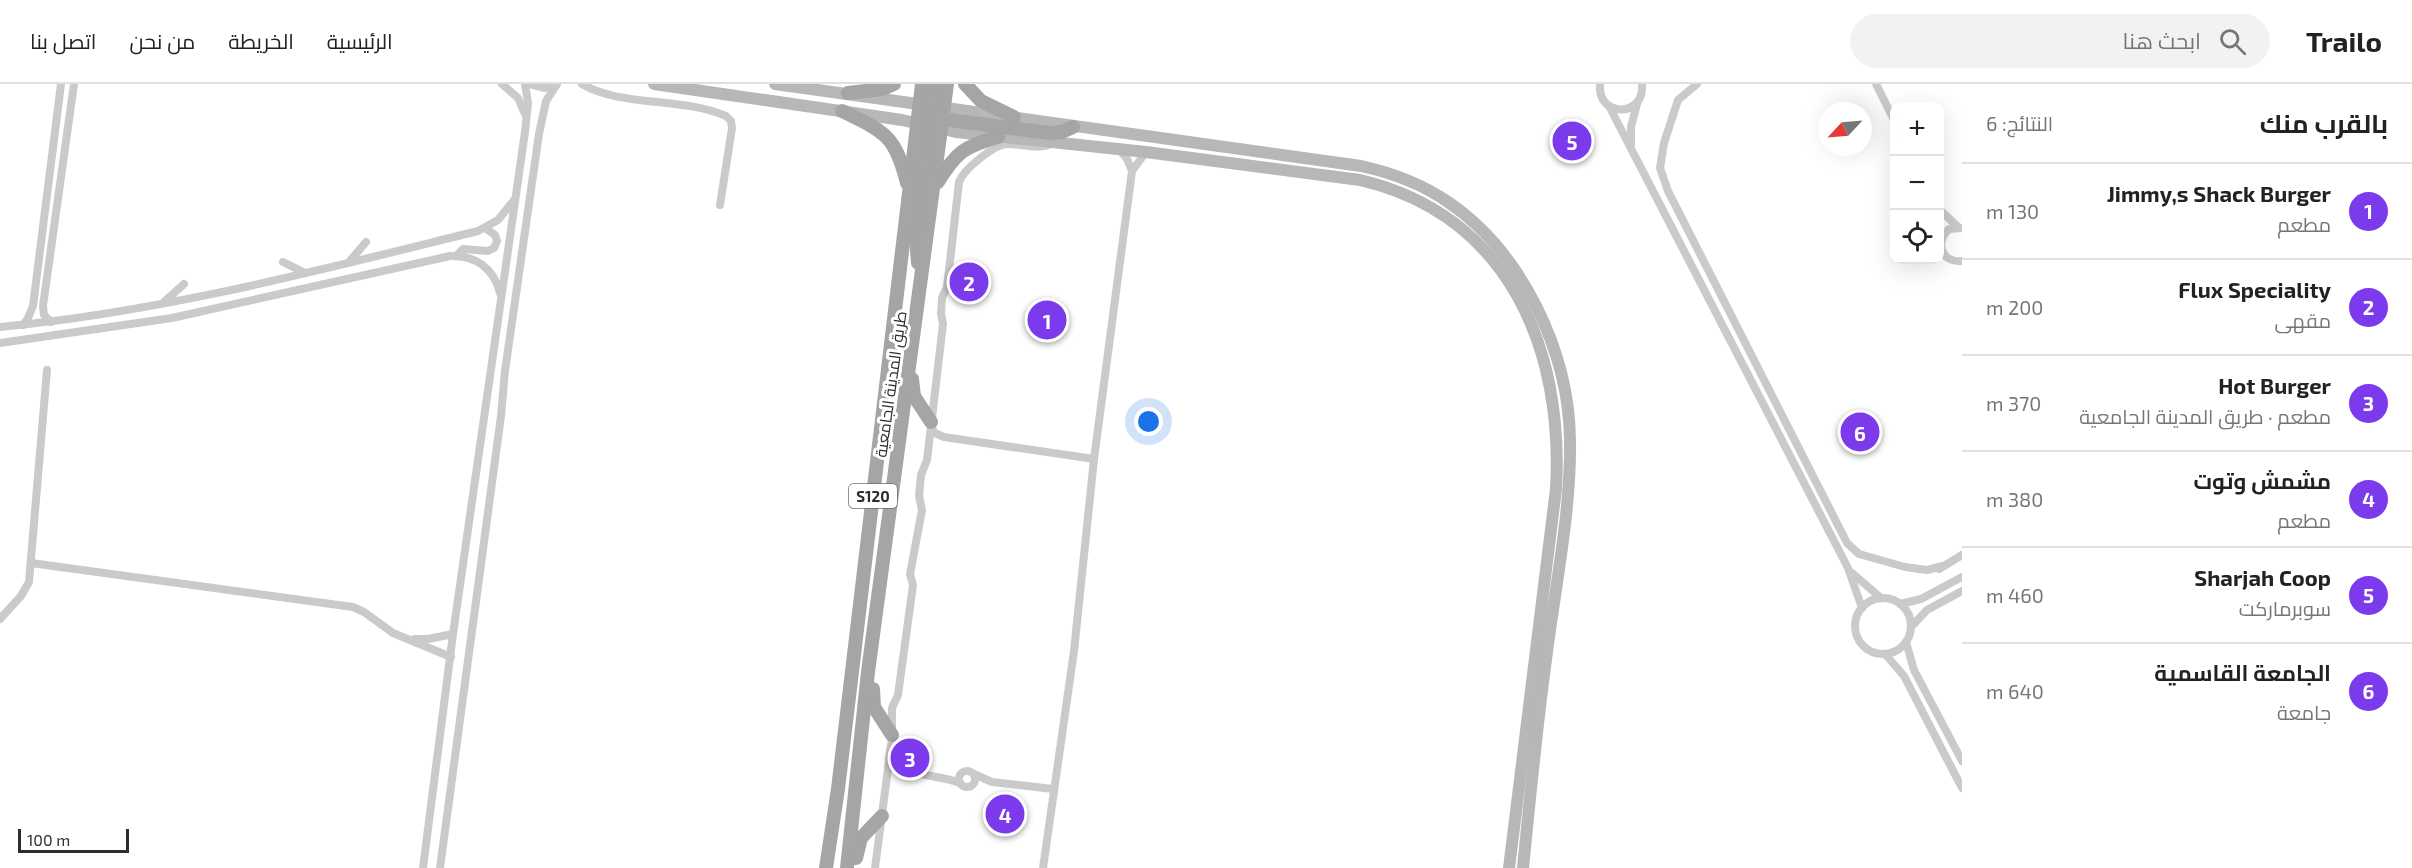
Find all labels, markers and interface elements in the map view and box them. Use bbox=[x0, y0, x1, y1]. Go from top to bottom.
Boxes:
search box bbox=[1850, 14, 2270, 68]
text: Trailo bbox=[2306, 24, 2382, 58]
icon: search bbox=[2216, 25, 2249, 58]
text: ابحث هنا bbox=[2123, 27, 2201, 53]
text: اتصل بنا bbox=[30, 28, 97, 53]
text: من نحن bbox=[130, 28, 195, 53]
text: الخريطة bbox=[228, 28, 294, 53]
text: الرئيسية bbox=[327, 28, 393, 53]
north arrow bbox=[1818, 102, 1872, 156]
map controls bbox=[1890, 102, 1944, 264]
button: + bbox=[1890, 102, 1944, 156]
text: بالقرب منك bbox=[2260, 107, 2388, 138]
text: النتائج: 6 bbox=[1986, 111, 2053, 135]
pin: 5 bbox=[1552, 118, 1592, 164]
button: − bbox=[1890, 156, 1944, 210]
text: Jimmy,s Shack Burger bbox=[2107, 180, 2331, 206]
text: 130 m bbox=[1986, 199, 2039, 223]
text: 1 bbox=[2364, 199, 2373, 223]
button: locate bbox=[1890, 210, 1944, 264]
text: مطعم bbox=[2277, 212, 2331, 236]
pin: 2 bbox=[950, 260, 988, 304]
text: Flux Speciality bbox=[2178, 276, 2331, 302]
text: 200 m bbox=[1986, 295, 2043, 319]
text: 2 bbox=[2363, 295, 2374, 319]
pin: 1 bbox=[1028, 298, 1066, 342]
text: مقهى bbox=[2275, 308, 2331, 332]
street label: طريق المدينة الجامعية bbox=[870, 310, 912, 459]
text: Hot Burger bbox=[2218, 372, 2331, 398]
text: 370 m bbox=[1986, 391, 2041, 415]
text: 3 bbox=[2363, 391, 2374, 415]
text: مطعم · طريق المدينة الجامعية bbox=[2079, 404, 2331, 428]
your location bbox=[1134, 407, 1163, 436]
pin: 6 bbox=[1840, 410, 1880, 454]
text: مشمش وتوت bbox=[2194, 467, 2331, 493]
road number: S120 bbox=[849, 484, 897, 508]
text: 380 m bbox=[1986, 487, 2043, 511]
text: 4 bbox=[2362, 487, 2375, 511]
text: مطعم bbox=[2277, 508, 2331, 532]
text: Sharjah Coop bbox=[2194, 564, 2331, 590]
text: 460 m bbox=[1986, 583, 2044, 607]
text: 5 bbox=[2363, 583, 2374, 607]
text: سوبرماركت bbox=[2239, 596, 2331, 620]
text: الجامعة القاسمية bbox=[2154, 659, 2331, 685]
text: 640 m bbox=[1986, 679, 2044, 703]
text: 6 bbox=[2363, 679, 2374, 703]
text: جامعة bbox=[2277, 700, 2331, 724]
pin: 3 bbox=[890, 736, 930, 780]
pin: 4 bbox=[986, 792, 1024, 836]
scale bar bbox=[18, 826, 129, 854]
text: 100 m bbox=[27, 830, 70, 849]

